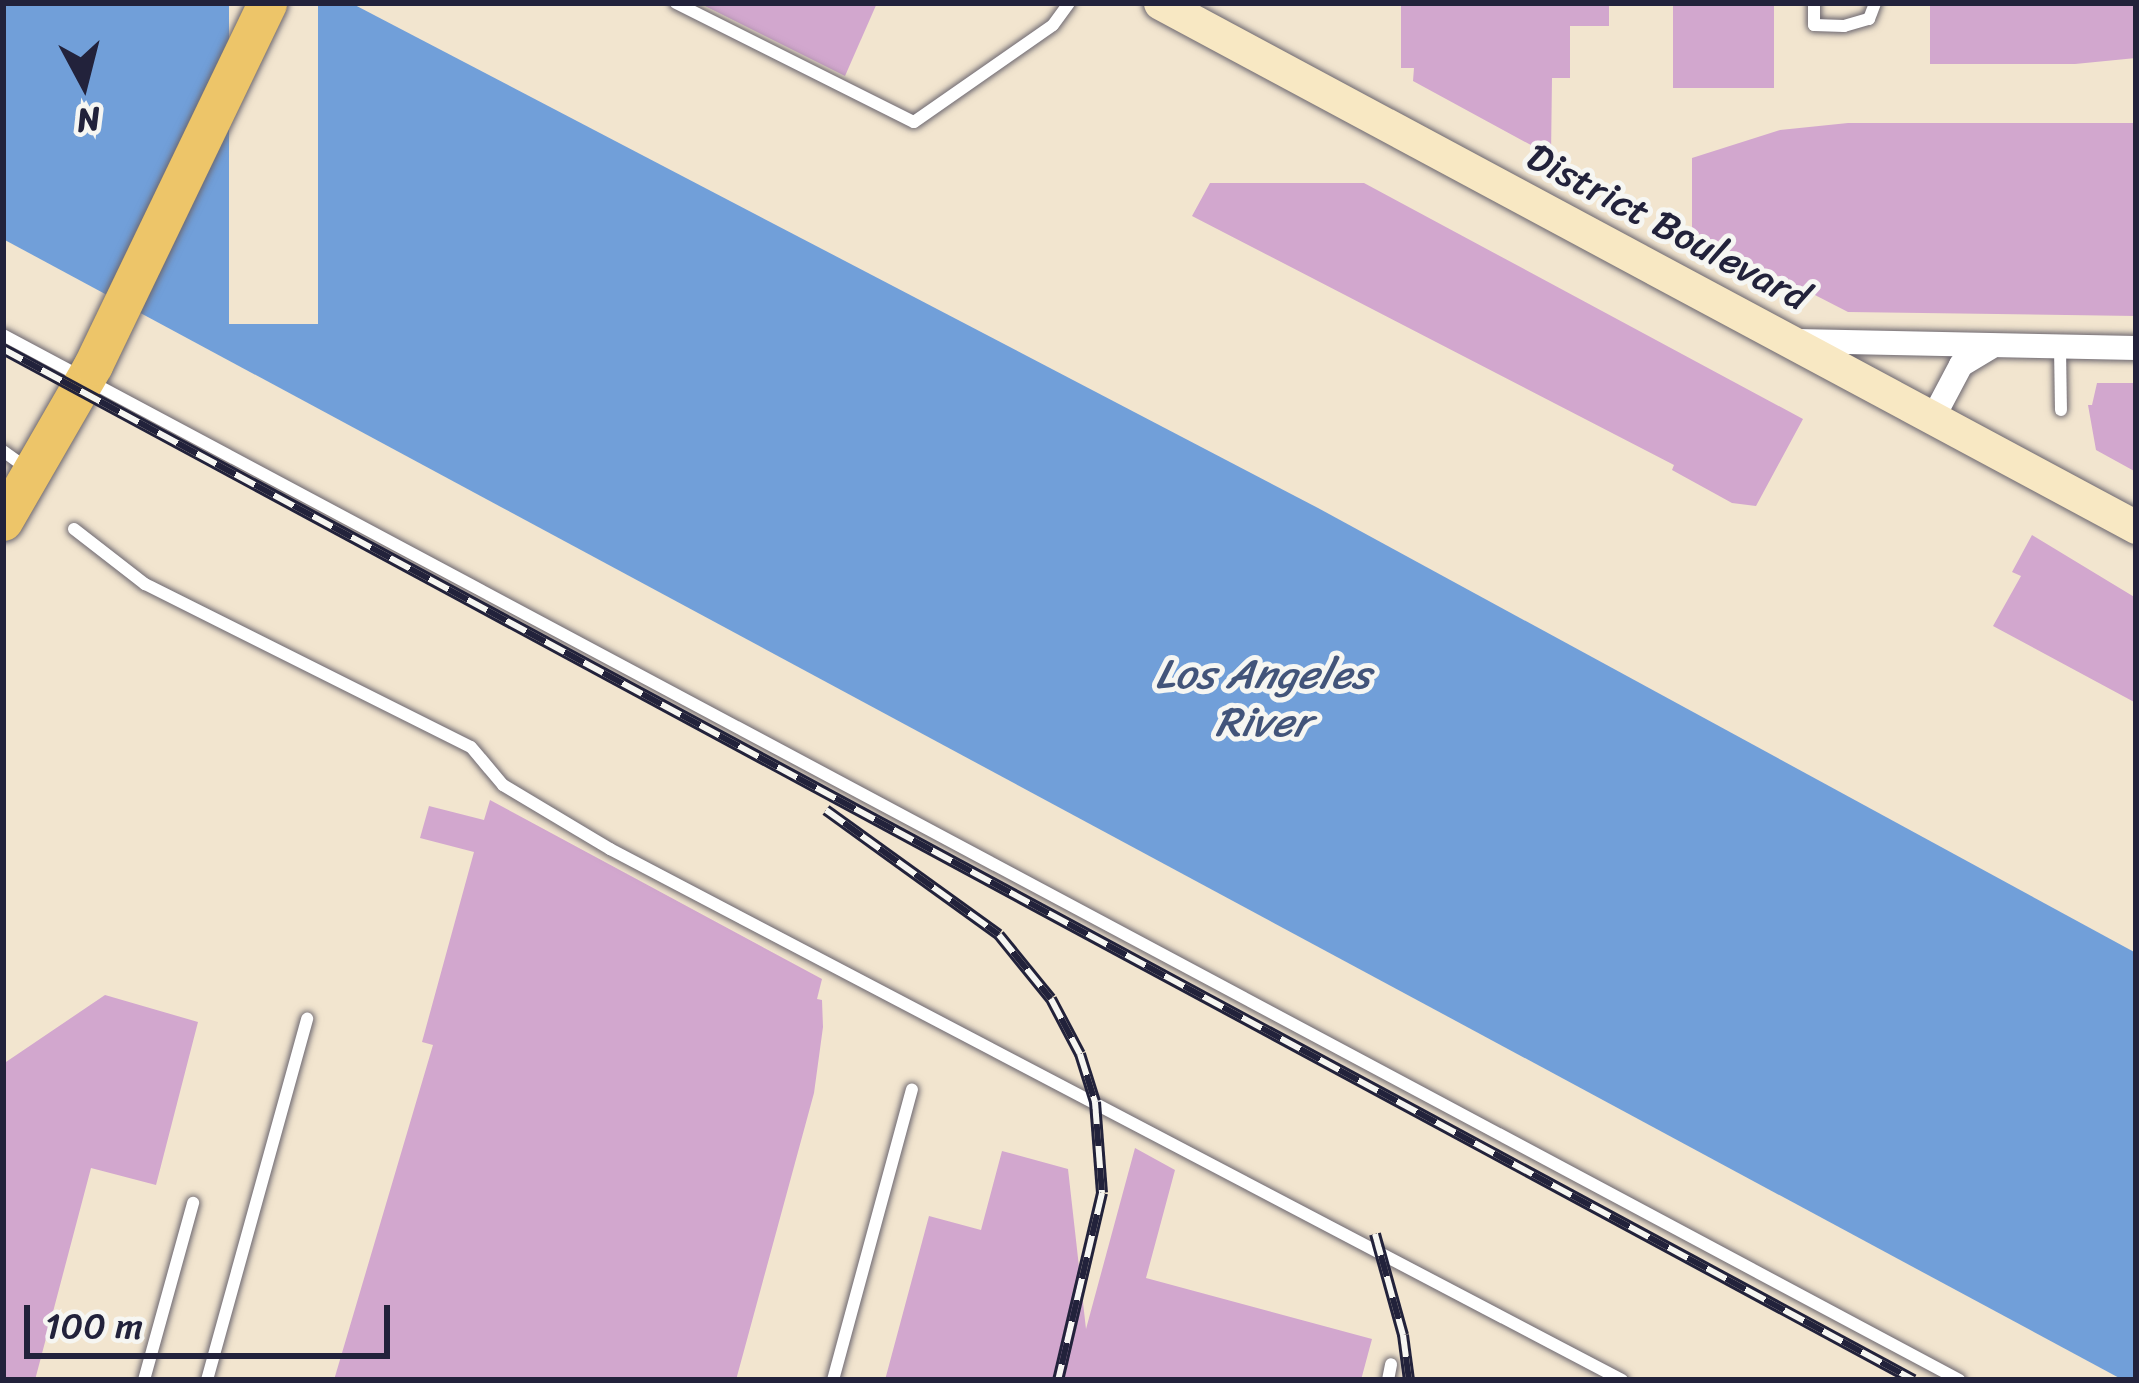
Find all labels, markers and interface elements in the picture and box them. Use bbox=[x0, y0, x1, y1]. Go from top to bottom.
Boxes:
north arrow bbox=[24, 24, 144, 144]
text: N bbox=[74, 90, 103, 150]
street label: District Boulevard bbox=[1519, 133, 1817, 321]
water label: Los Angeles River bbox=[1155, 649, 1371, 748]
scale bar bbox=[30, 1281, 396, 1355]
text: 100 m bbox=[45, 1294, 143, 1358]

